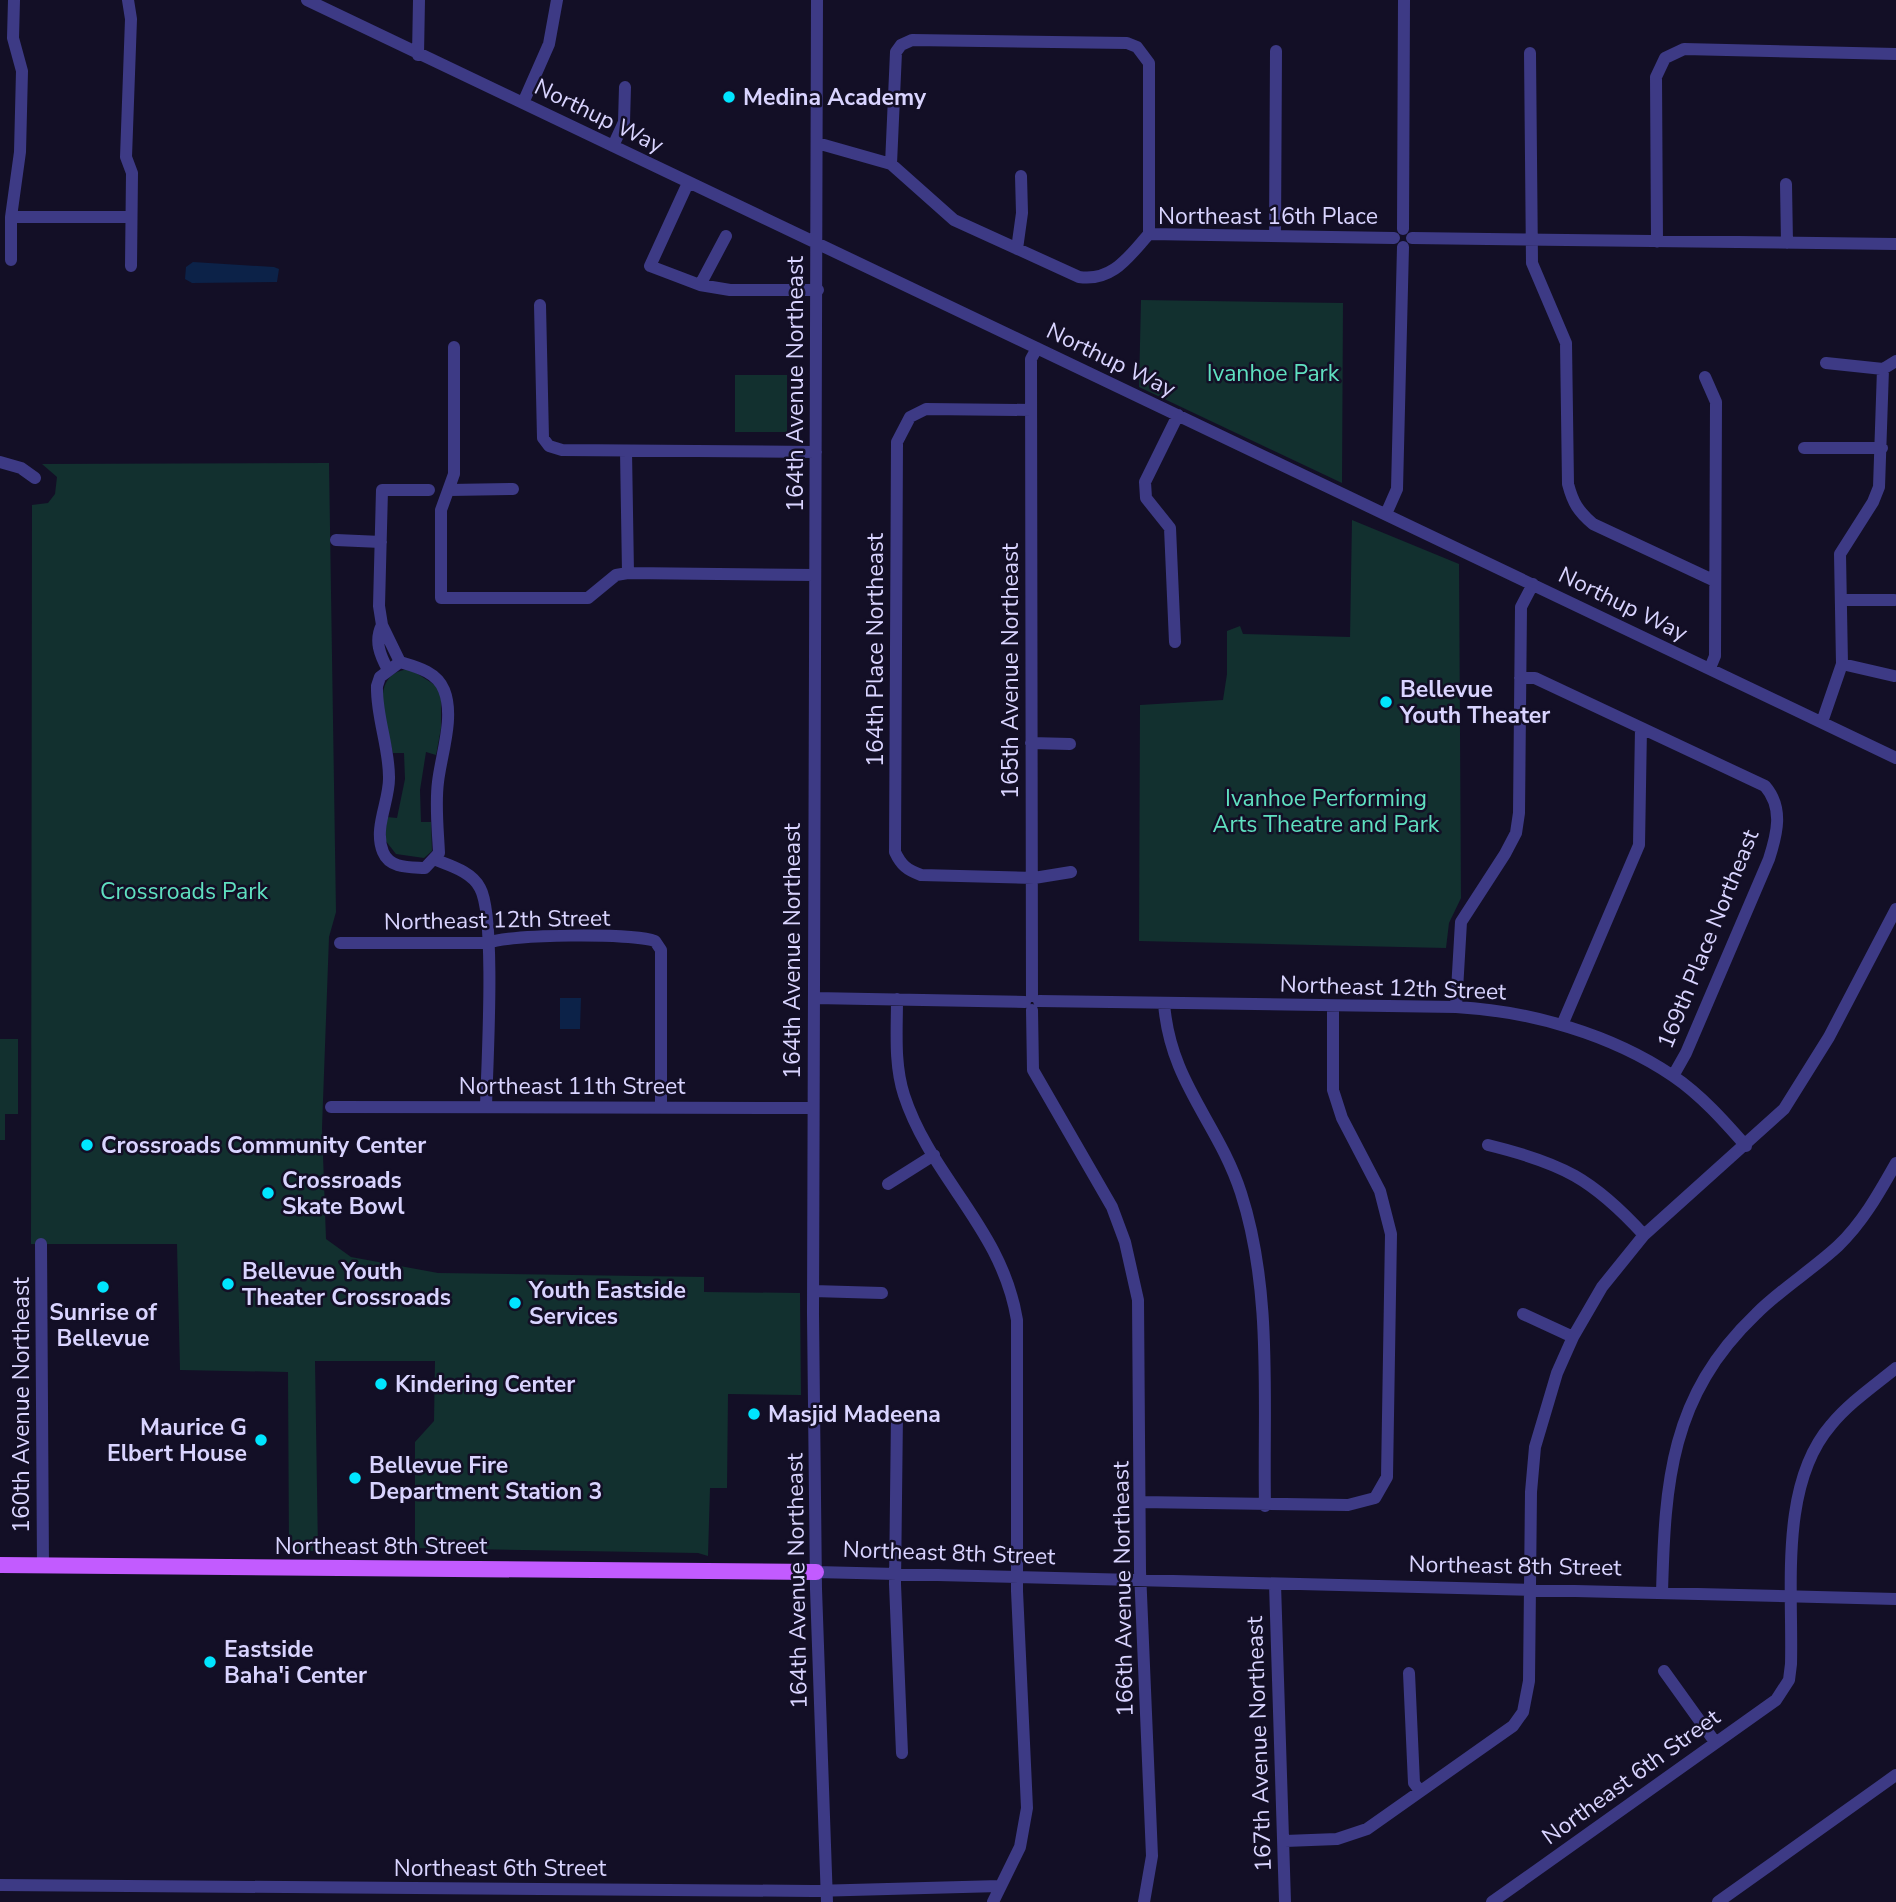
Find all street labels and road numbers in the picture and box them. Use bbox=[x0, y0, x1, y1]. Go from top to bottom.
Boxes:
street label: Northup Way bbox=[529, 71, 669, 161]
street label: Northeast 16th Place bbox=[1158, 201, 1378, 232]
street label: 164th Avenue Northeast bbox=[780, 255, 811, 512]
street label: Northup Way bbox=[1041, 315, 1181, 405]
street label: 164th Place Northeast bbox=[860, 532, 891, 767]
street label: 165th Avenue Northeast bbox=[995, 542, 1026, 799]
street label: Northup Way bbox=[1553, 559, 1693, 649]
street label: 164th Avenue Northeast bbox=[777, 822, 808, 1079]
street label: 169th Place Northeast bbox=[1650, 824, 1767, 1053]
street label: Northeast 12th Street bbox=[384, 903, 611, 937]
street label: Northeast 12th Street bbox=[1279, 969, 1508, 1007]
street label: Northeast 11th Street bbox=[459, 1071, 686, 1102]
street label: 160th Avenue Northeast bbox=[6, 1276, 37, 1533]
street label: 164th Avenue Northeast bbox=[779, 1452, 815, 1709]
street label: 166th Avenue Northeast bbox=[1105, 1460, 1141, 1717]
street label: Northeast 8th Street bbox=[275, 1531, 488, 1562]
street label: Northeast 8th Street bbox=[842, 1534, 1057, 1572]
street label: Northeast 8th Street bbox=[1408, 1549, 1623, 1583]
street label: 167th Avenue Northeast bbox=[1239, 1615, 1279, 1872]
street label: Northeast 6th Street bbox=[1536, 1701, 1727, 1852]
street label: Northeast 6th Street bbox=[394, 1853, 607, 1884]

